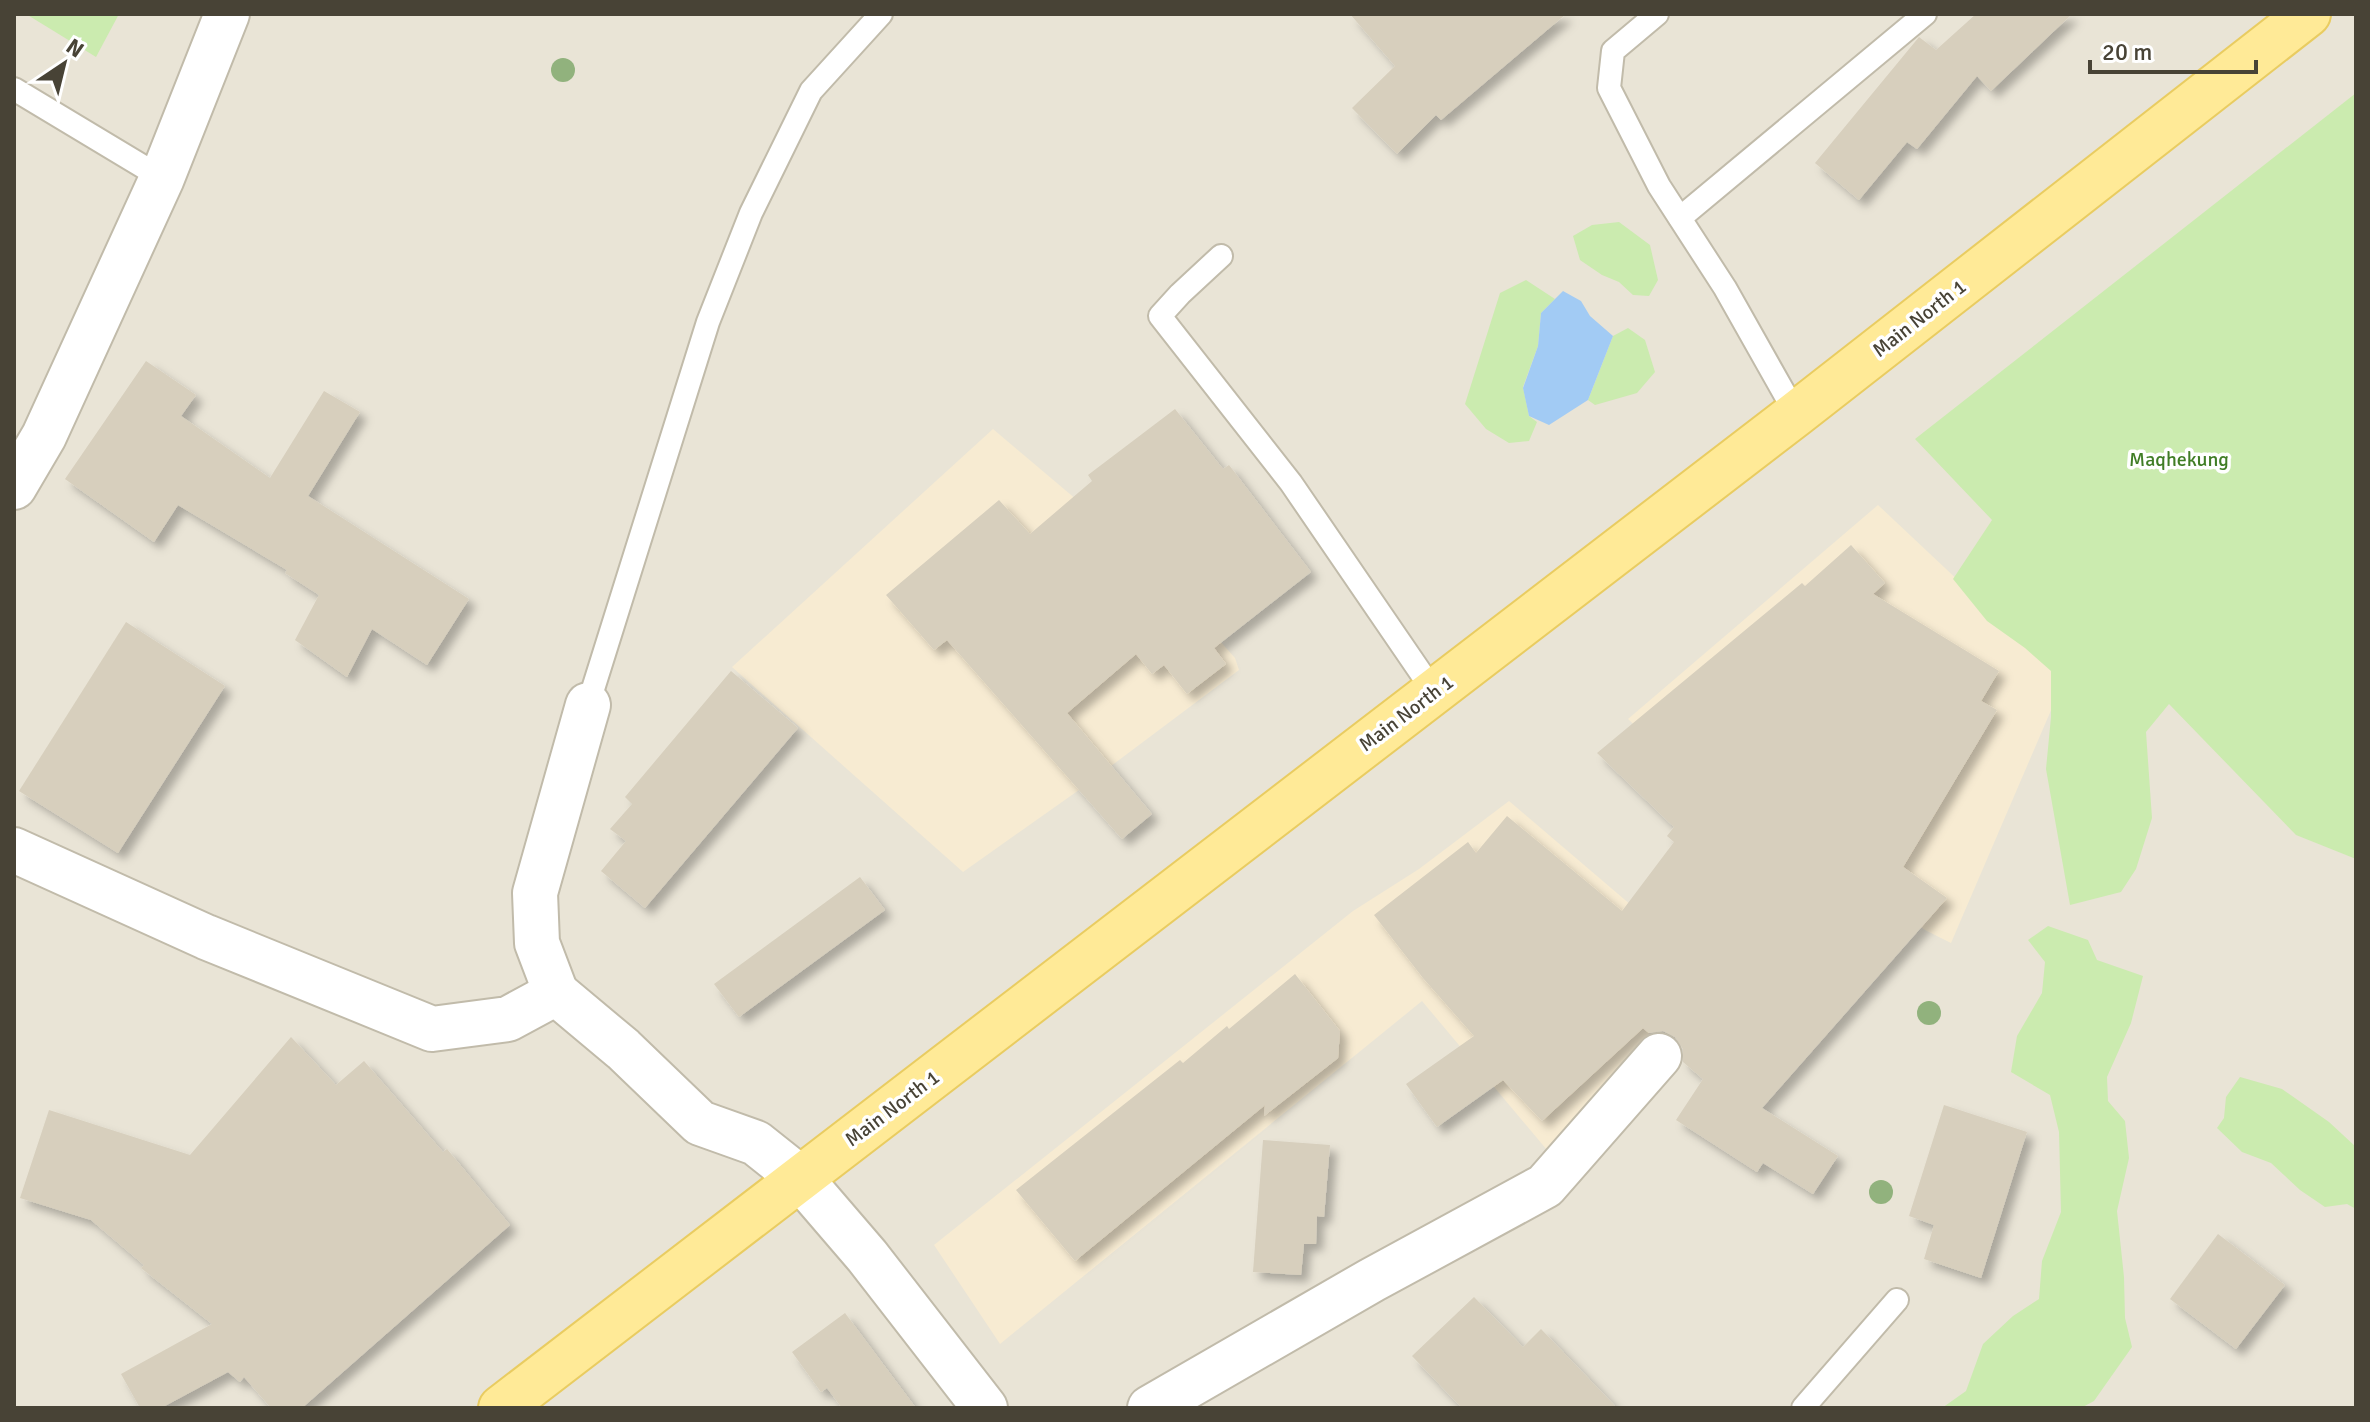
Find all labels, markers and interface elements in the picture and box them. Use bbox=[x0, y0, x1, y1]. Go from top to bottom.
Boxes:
north arrow bbox=[24, 24, 104, 104]
scale bar bbox=[2090, 24, 2256, 74]
text: N bbox=[61, 33, 89, 63]
text: 20 m bbox=[2102, 37, 2152, 67]
street label: Main North 1 bbox=[1868, 274, 1971, 363]
park label: Maqhekung bbox=[2129, 447, 2229, 472]
street label: Main North 1 bbox=[1354, 670, 1459, 757]
street label: Main North 1 bbox=[840, 1065, 945, 1152]

